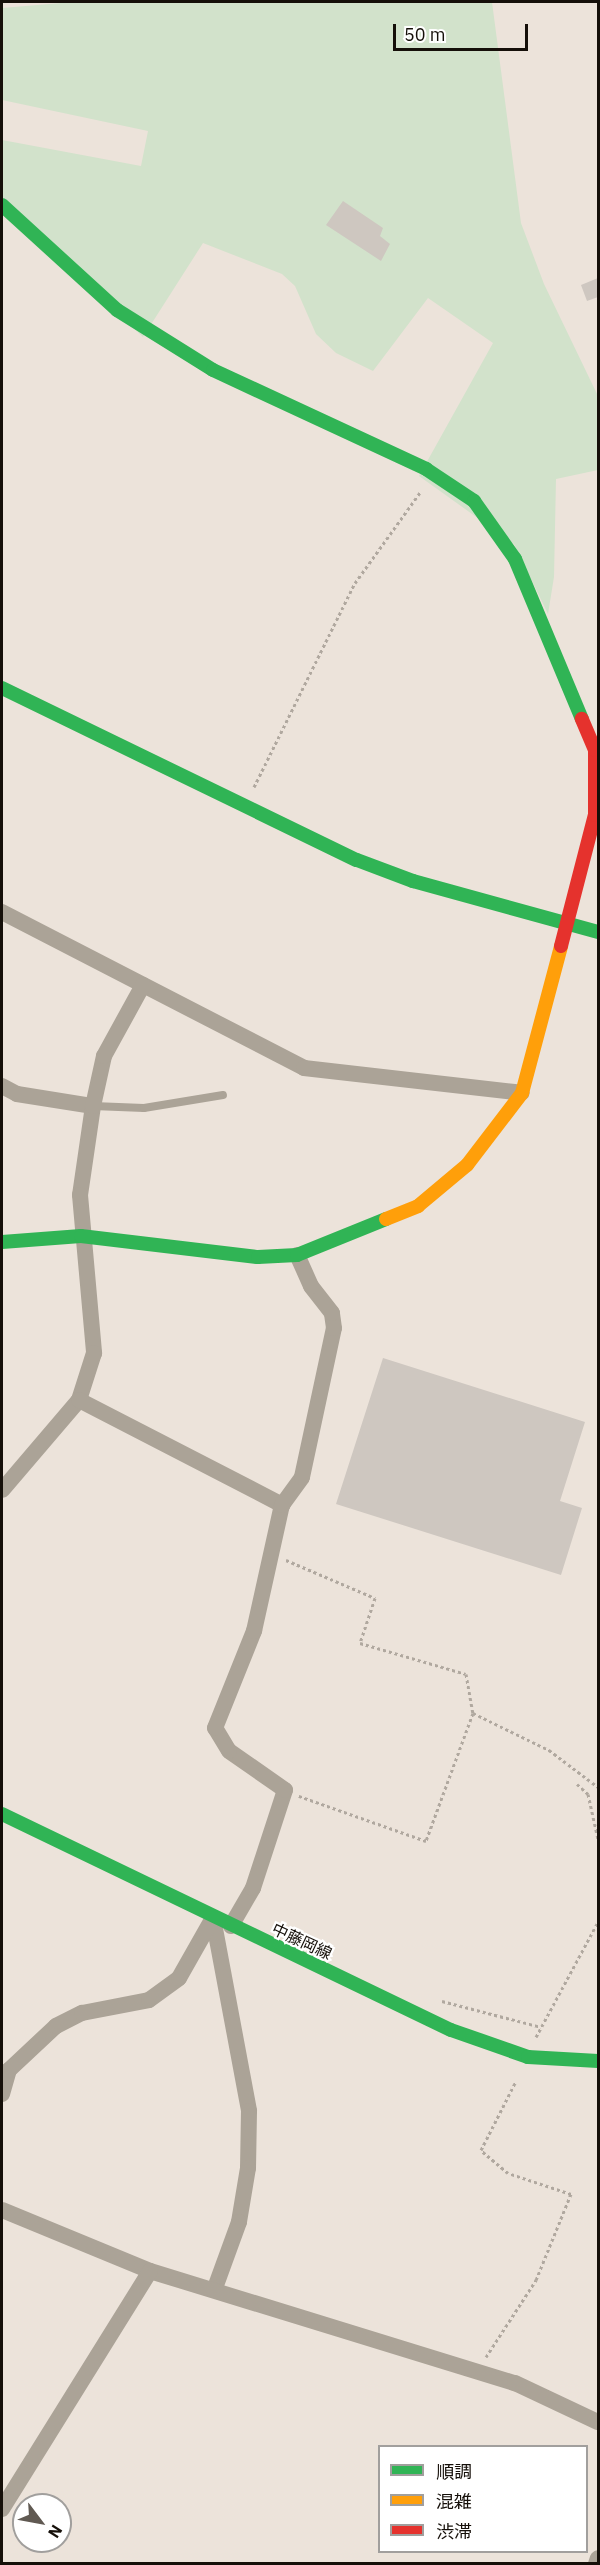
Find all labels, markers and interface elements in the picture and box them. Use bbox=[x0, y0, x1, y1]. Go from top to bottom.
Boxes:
scale bar bbox=[396, 12, 531, 50]
text: 50 m bbox=[404, 23, 446, 46]
street label: 中藤岡線 bbox=[269, 1919, 335, 1963]
legend bbox=[378, 2445, 588, 2553]
text: 順調 bbox=[436, 2460, 472, 2483]
text: 混雑 bbox=[436, 2490, 472, 2513]
north arrow bbox=[12, 2493, 72, 2553]
text: 渋滞 bbox=[436, 2520, 472, 2543]
text: N bbox=[44, 2521, 67, 2542]

